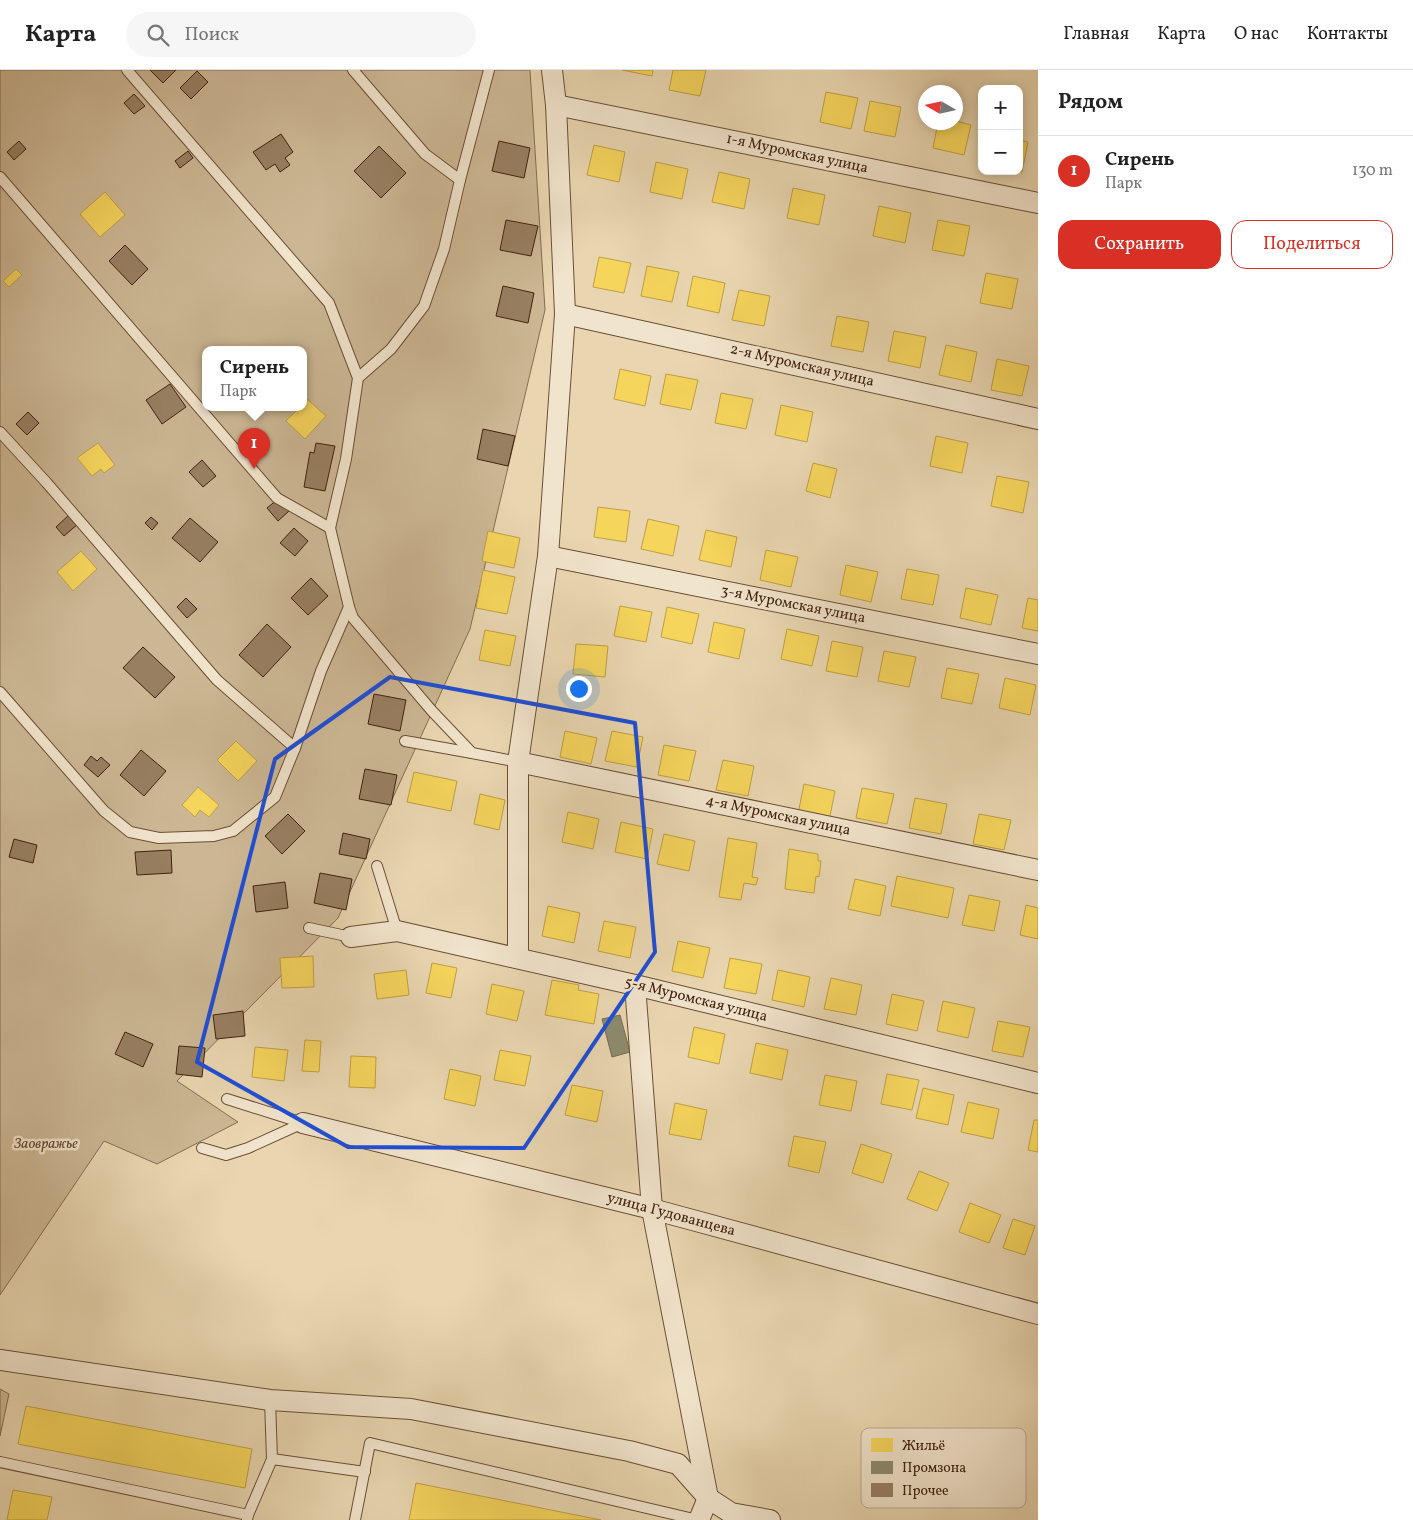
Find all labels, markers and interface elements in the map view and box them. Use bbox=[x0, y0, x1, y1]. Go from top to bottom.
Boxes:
search box bbox=[126, 12, 476, 57]
text: Карта bbox=[25, 18, 96, 52]
icon: search bbox=[144, 21, 172, 49]
text: Поиск bbox=[184, 22, 239, 48]
text: Главная bbox=[1063, 22, 1129, 47]
text: Карта bbox=[1157, 22, 1206, 47]
text: О нас bbox=[1234, 22, 1279, 47]
text: Контакты bbox=[1307, 22, 1388, 47]
north arrow bbox=[918, 85, 963, 130]
map controls bbox=[978, 85, 1023, 175]
button: + bbox=[978, 85, 1023, 130]
text: Рядом bbox=[1058, 88, 1123, 117]
street label: 1-я Муромская улица bbox=[724, 129, 870, 179]
button: − bbox=[978, 130, 1023, 175]
text: Сирень bbox=[1105, 147, 1174, 173]
text: 1 bbox=[1071, 160, 1077, 182]
text: 130 m bbox=[1352, 160, 1393, 182]
text: Парк bbox=[1105, 173, 1142, 195]
button: Сохранить bbox=[1058, 220, 1221, 269]
button: Поделиться bbox=[1231, 220, 1393, 269]
street label: 2-я Муромская улица bbox=[728, 339, 876, 393]
popup bbox=[202, 346, 307, 411]
text: Сирень bbox=[220, 355, 289, 381]
text: Парк bbox=[220, 381, 257, 403]
pin: 1 bbox=[238, 428, 270, 469]
street label: 3-я Муромская улица bbox=[719, 581, 867, 629]
your location bbox=[566, 676, 592, 702]
street label: 4-я Муромская улица bbox=[704, 790, 852, 842]
street label: 5-я Муромская улица bbox=[622, 972, 770, 1028]
park label: Заовражье bbox=[13, 1134, 78, 1155]
street label: улица Гудованцева bbox=[604, 1188, 738, 1242]
legend bbox=[861, 1428, 1026, 1508]
text: Жильё bbox=[902, 1437, 946, 1456]
text: Промзона bbox=[902, 1459, 966, 1478]
text: Прочее bbox=[902, 1482, 949, 1501]

